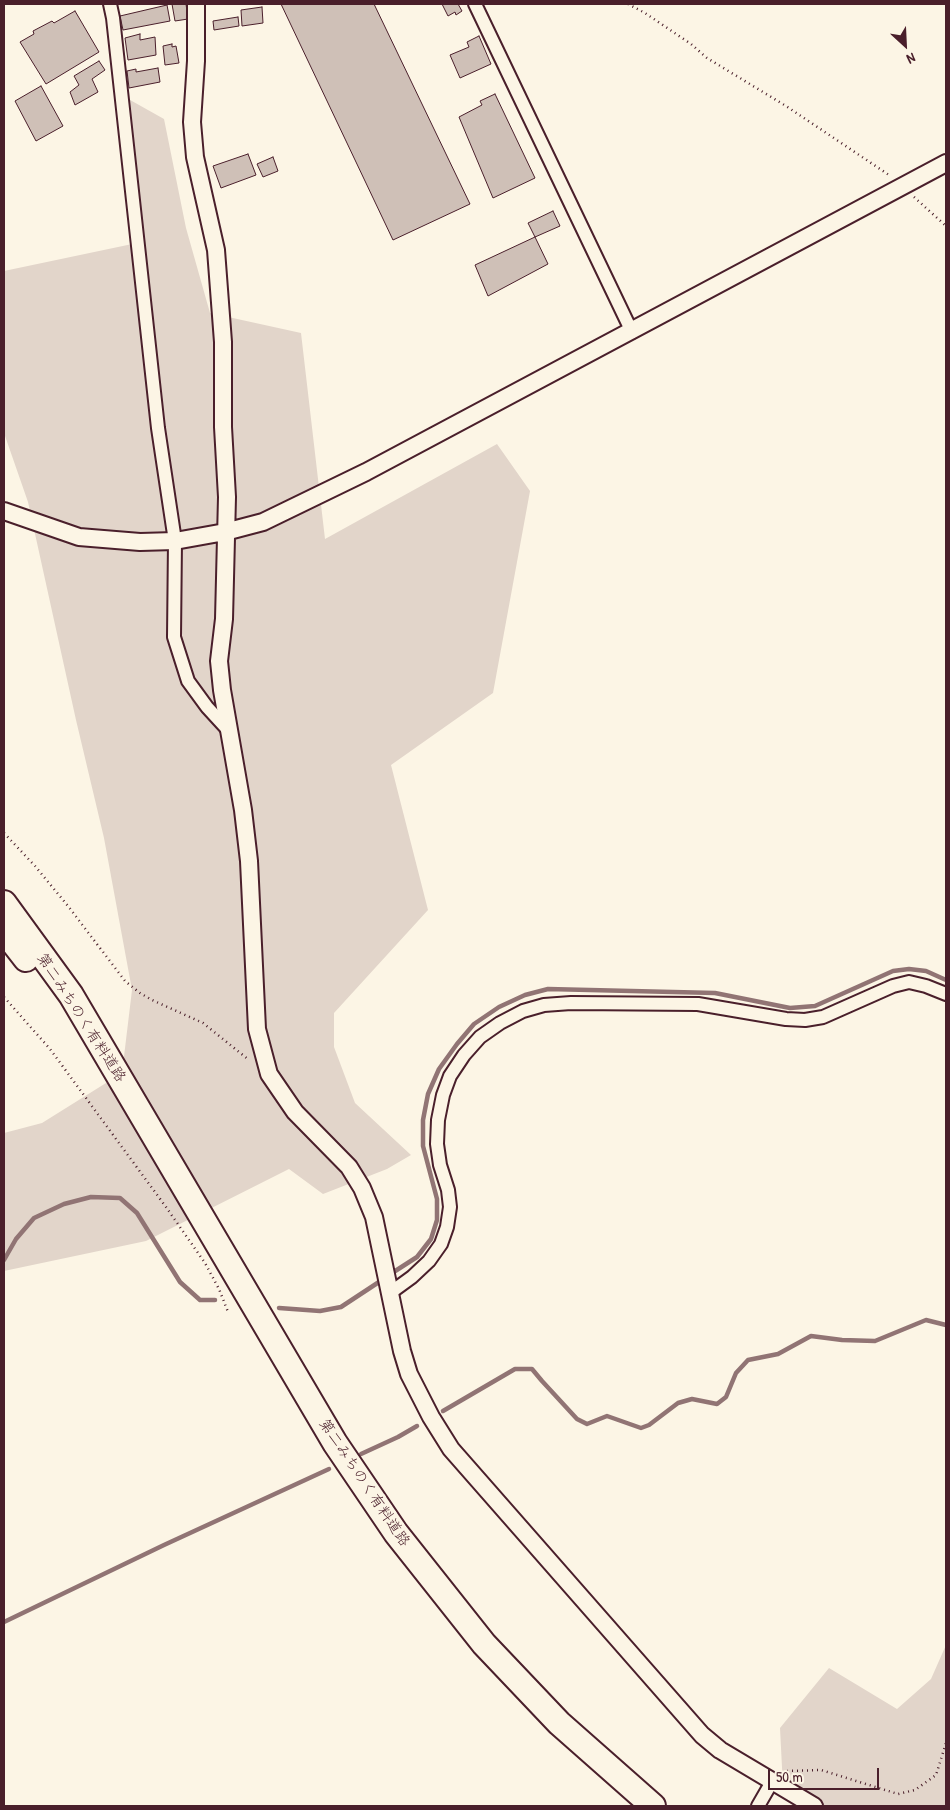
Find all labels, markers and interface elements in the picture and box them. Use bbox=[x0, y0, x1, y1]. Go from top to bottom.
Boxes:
north arrow bbox=[880, 20, 930, 70]
text: N bbox=[904, 49, 919, 69]
street label: 第二みちのく有料道路 bbox=[33, 950, 129, 1086]
street label: 第二みちのく有料道路 bbox=[315, 1416, 413, 1550]
scale bar bbox=[770, 1758, 881, 1790]
text: 50 m bbox=[776, 1766, 803, 1787]

